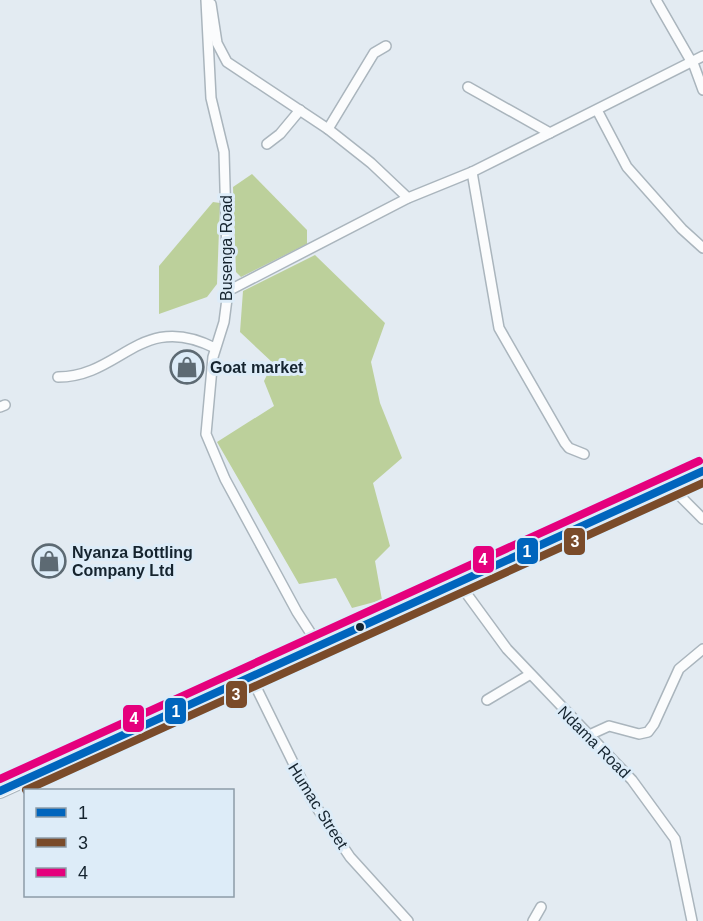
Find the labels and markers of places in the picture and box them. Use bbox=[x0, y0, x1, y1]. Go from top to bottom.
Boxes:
shop icon: Goat market bbox=[169, 349, 205, 385]
place label: Goat market bbox=[210, 359, 304, 376]
shop icon: Nyanza Bottling Company Ltd bbox=[31, 543, 67, 579]
place label: Nyanza Bottling Company Ltd bbox=[72, 544, 193, 579]
unlabelled marker bbox=[354, 621, 366, 633]

